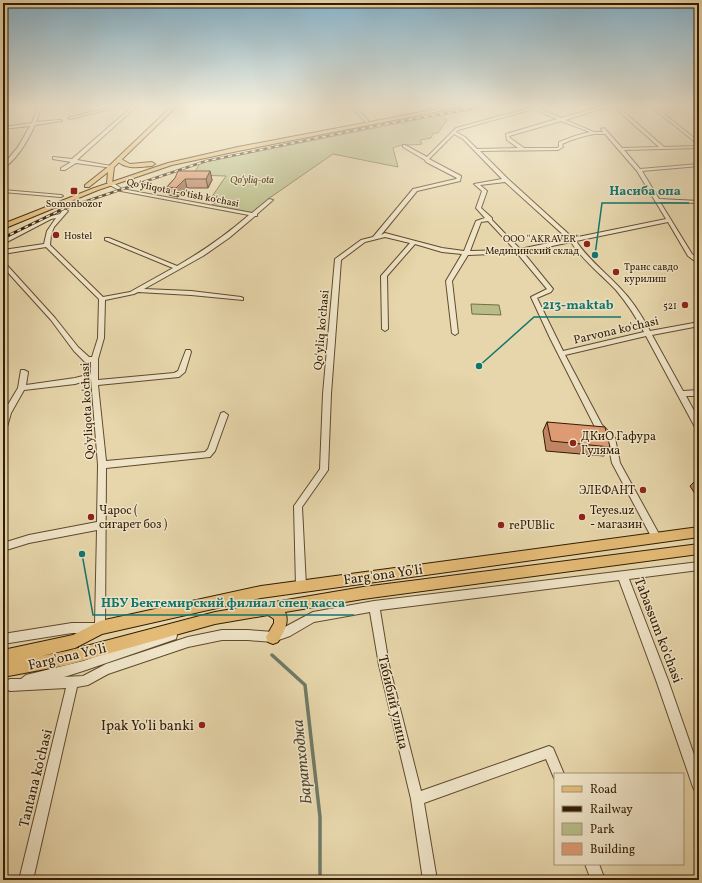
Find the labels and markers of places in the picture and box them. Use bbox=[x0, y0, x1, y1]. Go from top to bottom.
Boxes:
callout: Насиба опа bbox=[602, 178, 689, 203]
marker: Somonbozor bbox=[69, 186, 79, 196]
place label: Somonbozor bbox=[46, 197, 102, 211]
place label: Hostel bbox=[64, 229, 92, 243]
marker: Hostel bbox=[51, 230, 61, 240]
place label: ООО "AKRAVER" Медицинский склад bbox=[485, 232, 579, 258]
marker: ООО "AKRAVER" Медицинский склад bbox=[582, 239, 592, 249]
place label: Транс савдо курилиш bbox=[624, 260, 678, 286]
marker: Транс савдо курилиш bbox=[611, 267, 621, 277]
callout: 213-maktab bbox=[534, 292, 621, 317]
place label: 521 bbox=[663, 299, 677, 313]
marker: 521 bbox=[680, 300, 690, 310]
place label: ДКиО Гафура Гуляма bbox=[581, 429, 656, 459]
marker: ДКиО Гафура Гуляма bbox=[568, 438, 578, 448]
place label: ЭЛЕФАНТ bbox=[579, 483, 635, 499]
marker: ЭЛЕФАНТ bbox=[638, 485, 648, 495]
place label: Чарос ( сигарет боз ) bbox=[99, 503, 168, 533]
place label: Teyes.uz - магазин bbox=[590, 503, 642, 533]
marker: Чарос ( сигарет боз ) bbox=[86, 512, 96, 522]
marker: Teyes.uz - магазин bbox=[577, 512, 587, 522]
place label: rePUBlic bbox=[509, 518, 555, 534]
marker: rePUBlic bbox=[496, 520, 506, 530]
callout: НБУ Бектемирский филиал спец касса bbox=[93, 590, 354, 615]
place label: Ipak Yo'li banki bbox=[101, 717, 194, 736]
marker: Ipak Yo'li banki bbox=[197, 720, 207, 730]

